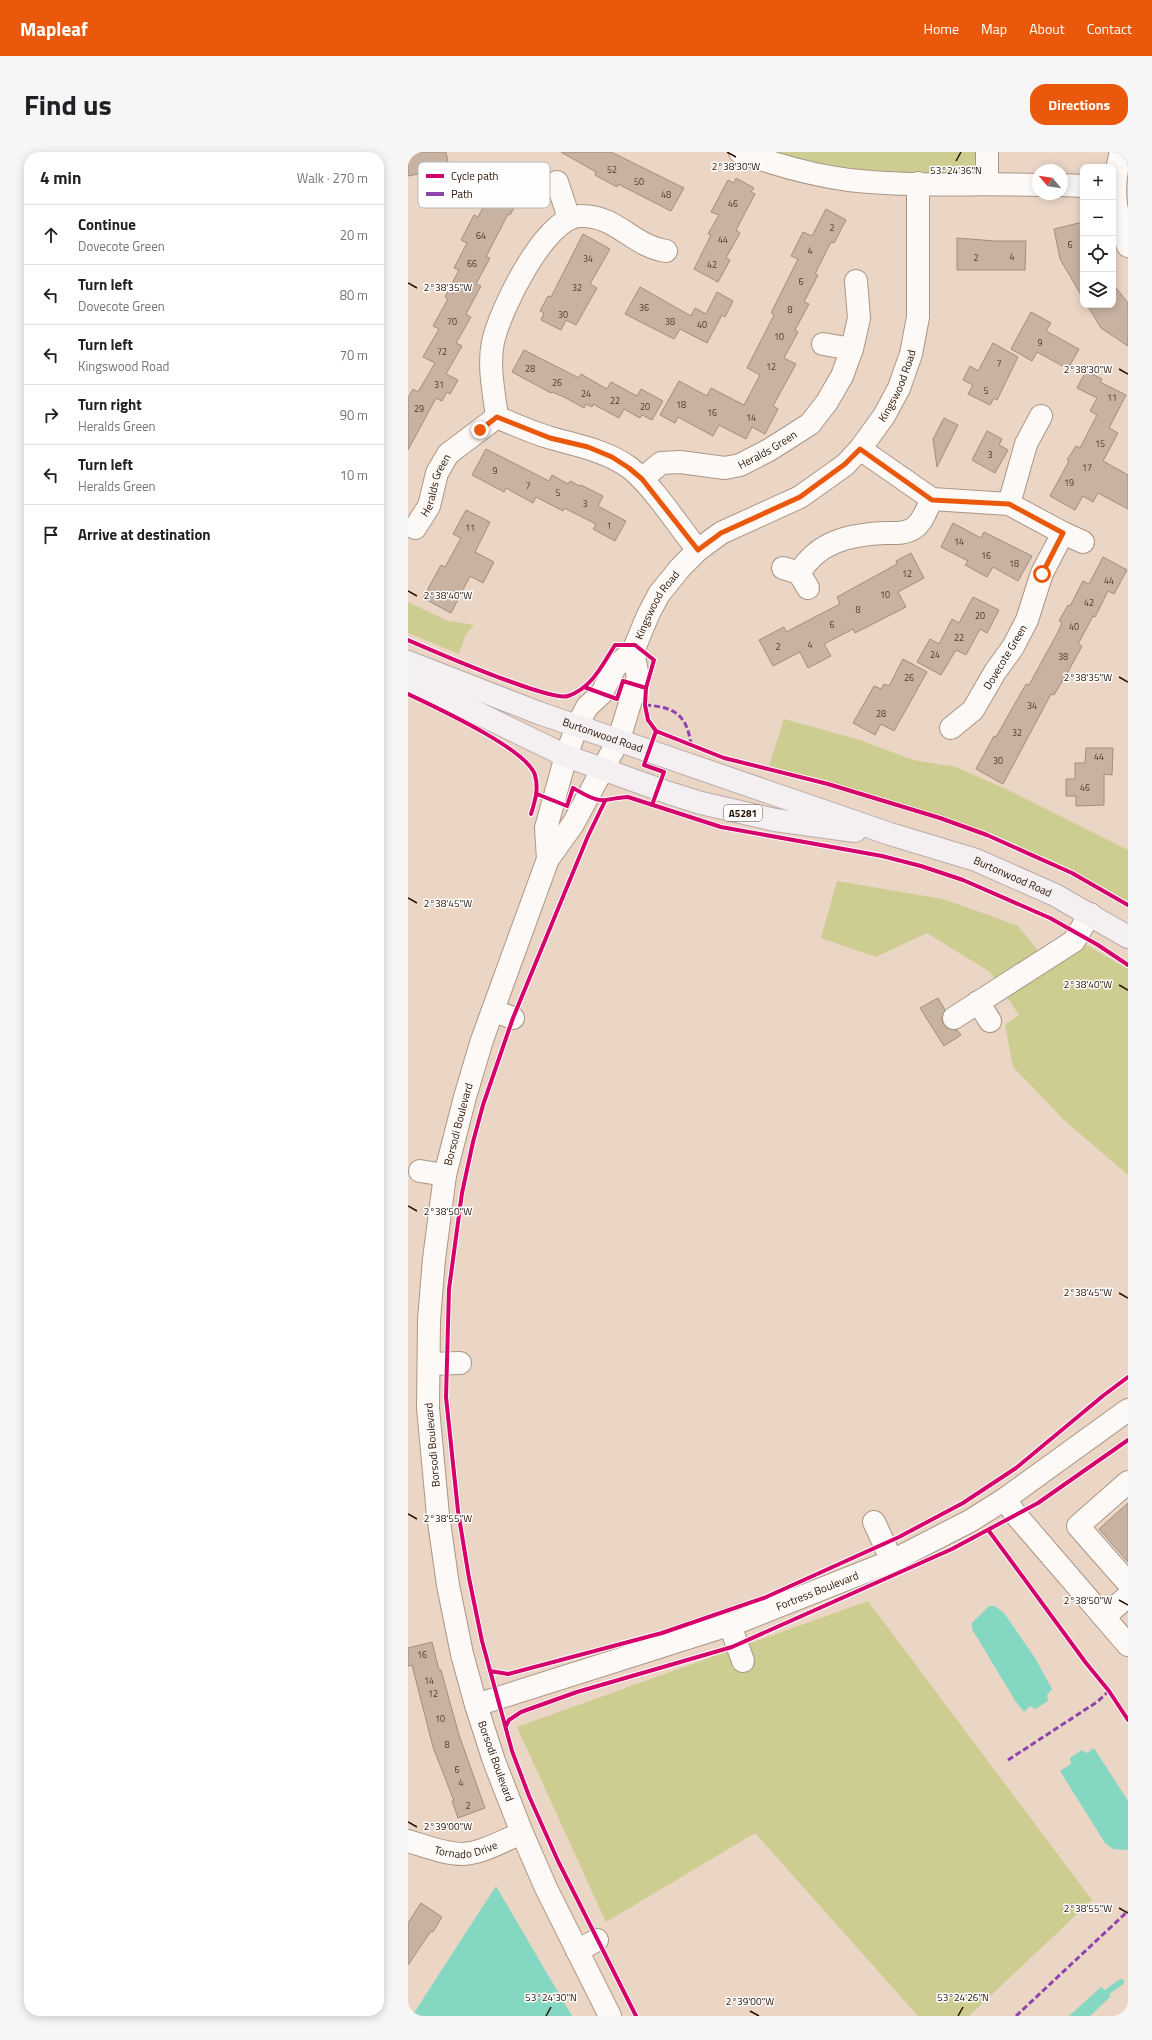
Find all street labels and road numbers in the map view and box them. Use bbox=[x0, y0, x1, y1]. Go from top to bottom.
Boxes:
street label: Kingswood Road bbox=[874, 348, 920, 425]
street label: Heralds Green bbox=[735, 426, 800, 473]
street label: Heralds Green bbox=[416, 451, 454, 520]
street label: Kingswood Road bbox=[631, 567, 683, 642]
street label: Dovecote Green bbox=[979, 621, 1031, 693]
street label: Burtonwood Road bbox=[560, 714, 645, 756]
road number: A5281 bbox=[724, 805, 762, 821]
street label: Burtonwood Road bbox=[971, 852, 1055, 901]
street label: Borsodi Boulevard bbox=[440, 1081, 477, 1167]
street label: Borsodi Boulevard bbox=[420, 1402, 444, 1488]
street label: Fortress Boulevard bbox=[774, 1567, 861, 1614]
street label: Borsodi Boulevard bbox=[474, 1719, 518, 1804]
street label: Tornado Drive bbox=[433, 1837, 500, 1862]

